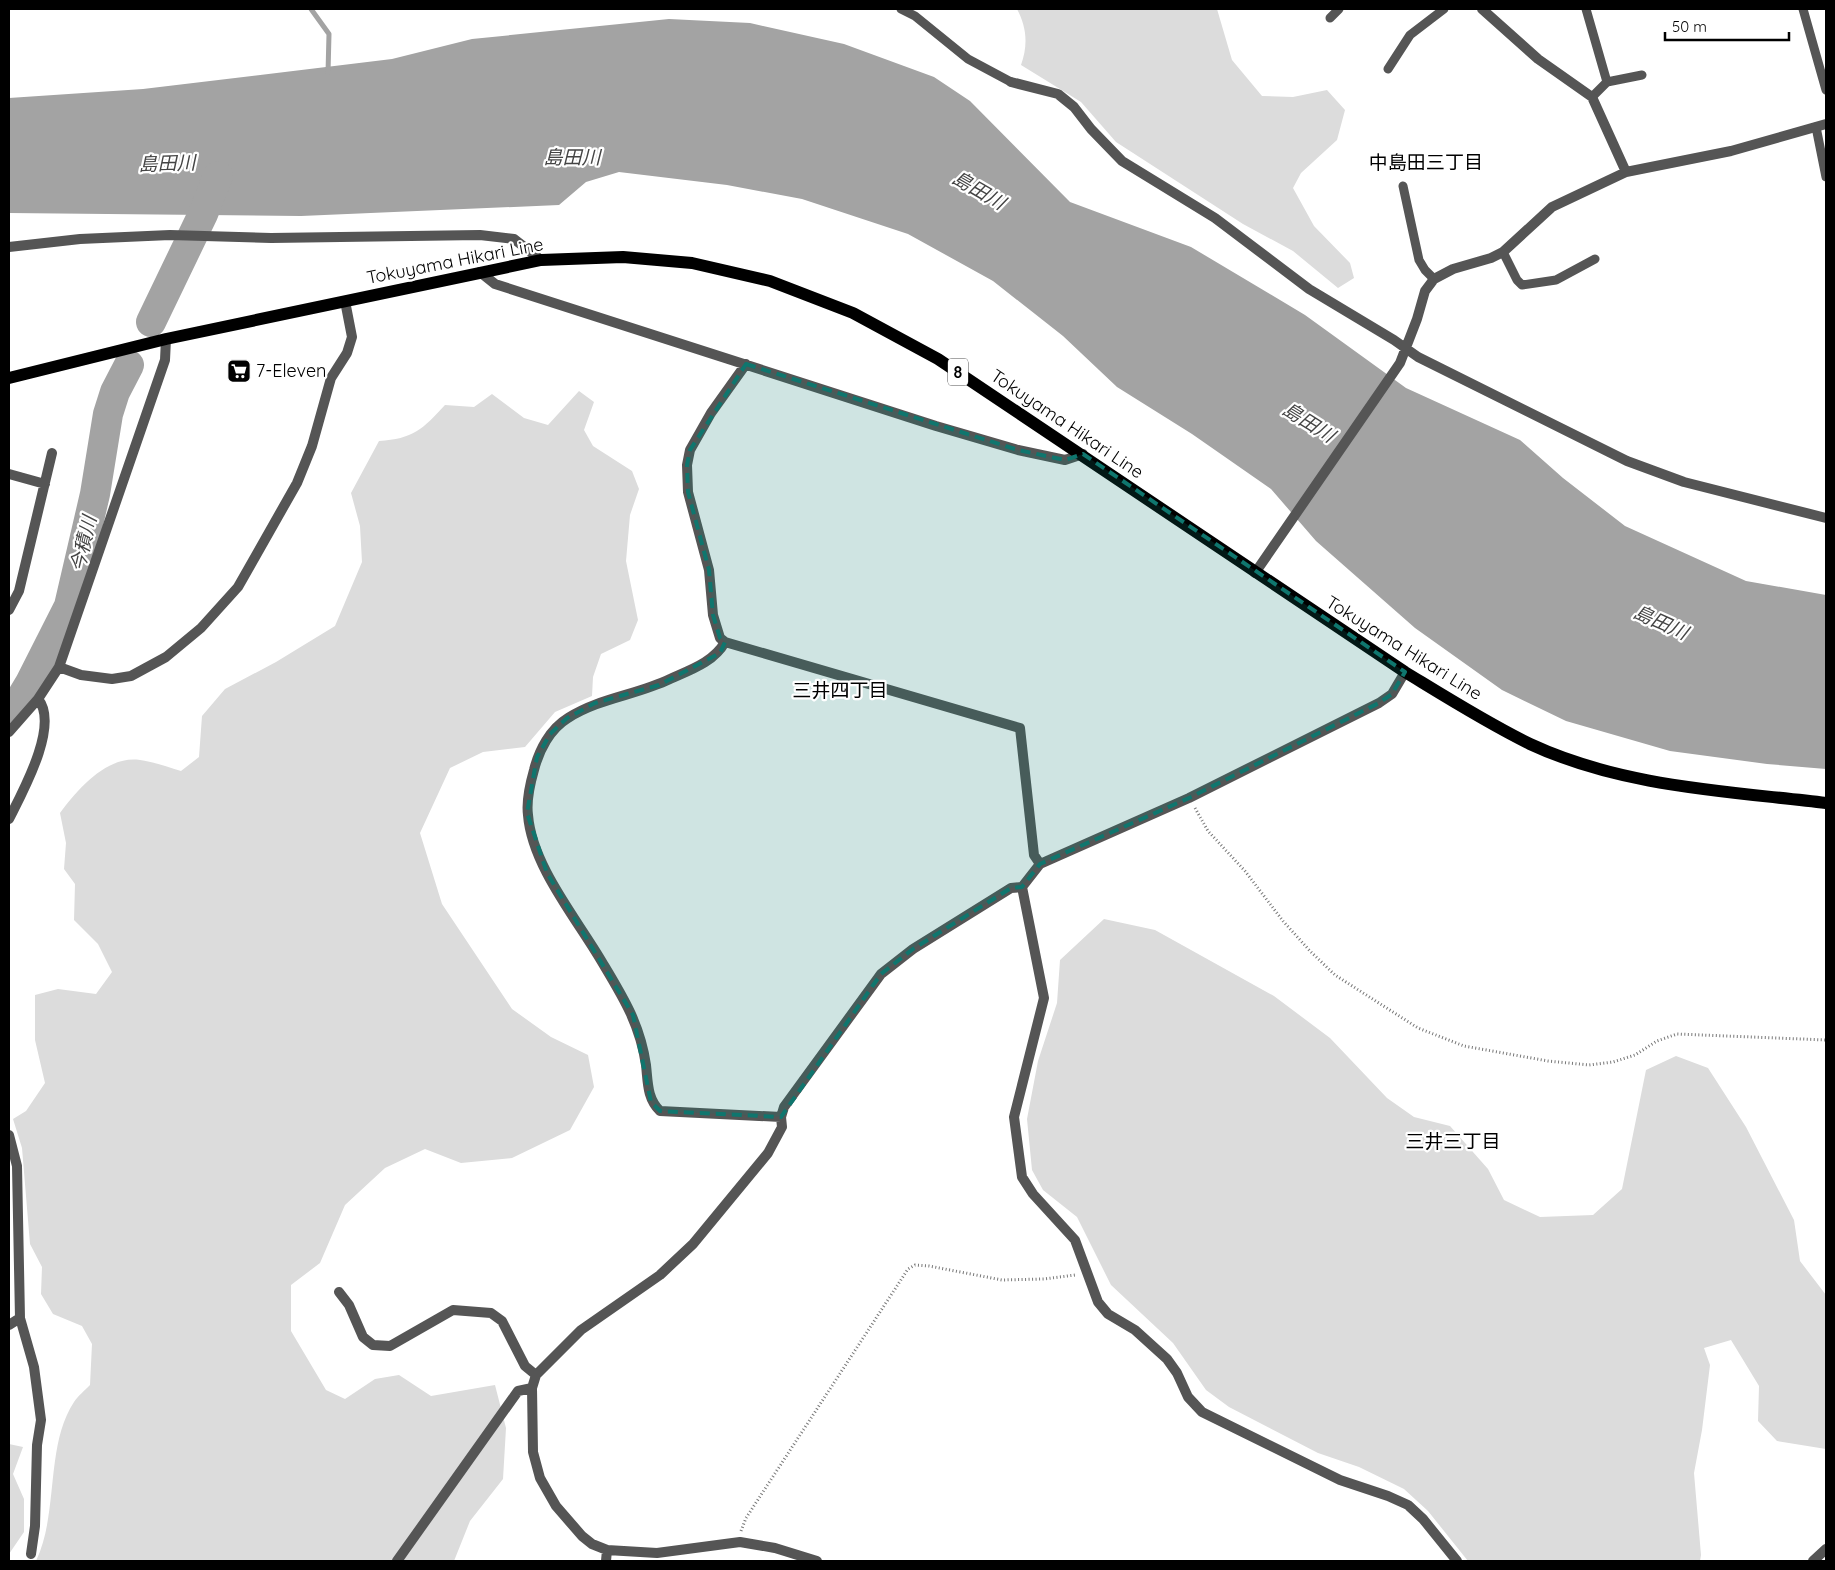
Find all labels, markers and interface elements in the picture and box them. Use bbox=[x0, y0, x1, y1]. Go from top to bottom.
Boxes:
scale bar bbox=[1665, 10, 1789, 42]
text: 50 m bbox=[1672, 17, 1707, 36]
water label: 島田川 bbox=[543, 145, 602, 169]
water label: 島田川 bbox=[138, 150, 198, 176]
district label: 中島田三丁目 bbox=[1369, 150, 1483, 174]
water label: 島田川 bbox=[948, 165, 1011, 216]
street label: Tokuyama Hikari Line bbox=[365, 232, 545, 289]
supermarket icon: 7-Eleven bbox=[226, 358, 252, 384]
road number: 8 bbox=[948, 358, 968, 386]
place label: 7-Eleven bbox=[256, 359, 327, 382]
street label: Tokuyama Hikari Line bbox=[986, 364, 1148, 483]
water label: 島田川 bbox=[1278, 397, 1341, 448]
water label: 今積川 bbox=[65, 512, 102, 574]
street label: Tokuyama Hikari Line bbox=[1322, 590, 1487, 705]
water label: 島田川 bbox=[1630, 599, 1694, 645]
district label: 三井四丁目 bbox=[792, 678, 888, 702]
district label: 三井三丁目 bbox=[1405, 1129, 1501, 1153]

